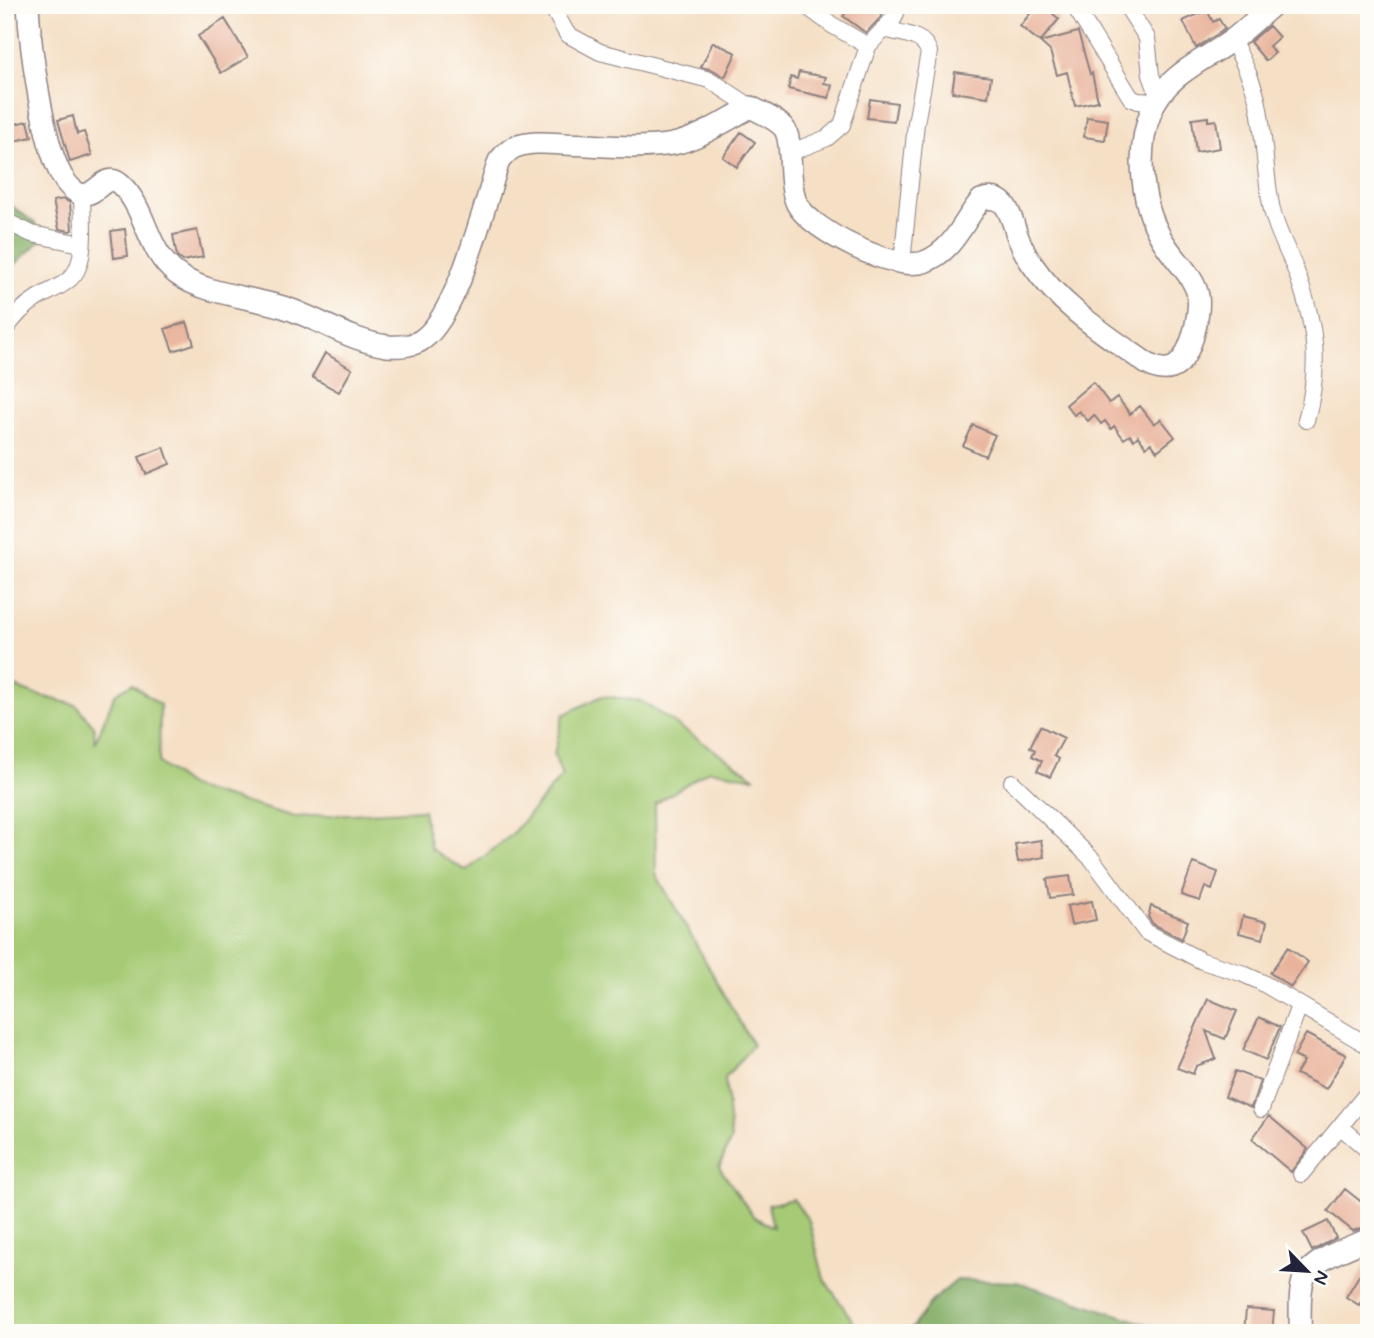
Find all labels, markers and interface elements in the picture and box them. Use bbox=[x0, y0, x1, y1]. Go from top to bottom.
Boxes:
north arrow bbox=[1272, 1236, 1342, 1306]
text: N bbox=[1307, 1267, 1335, 1289]

